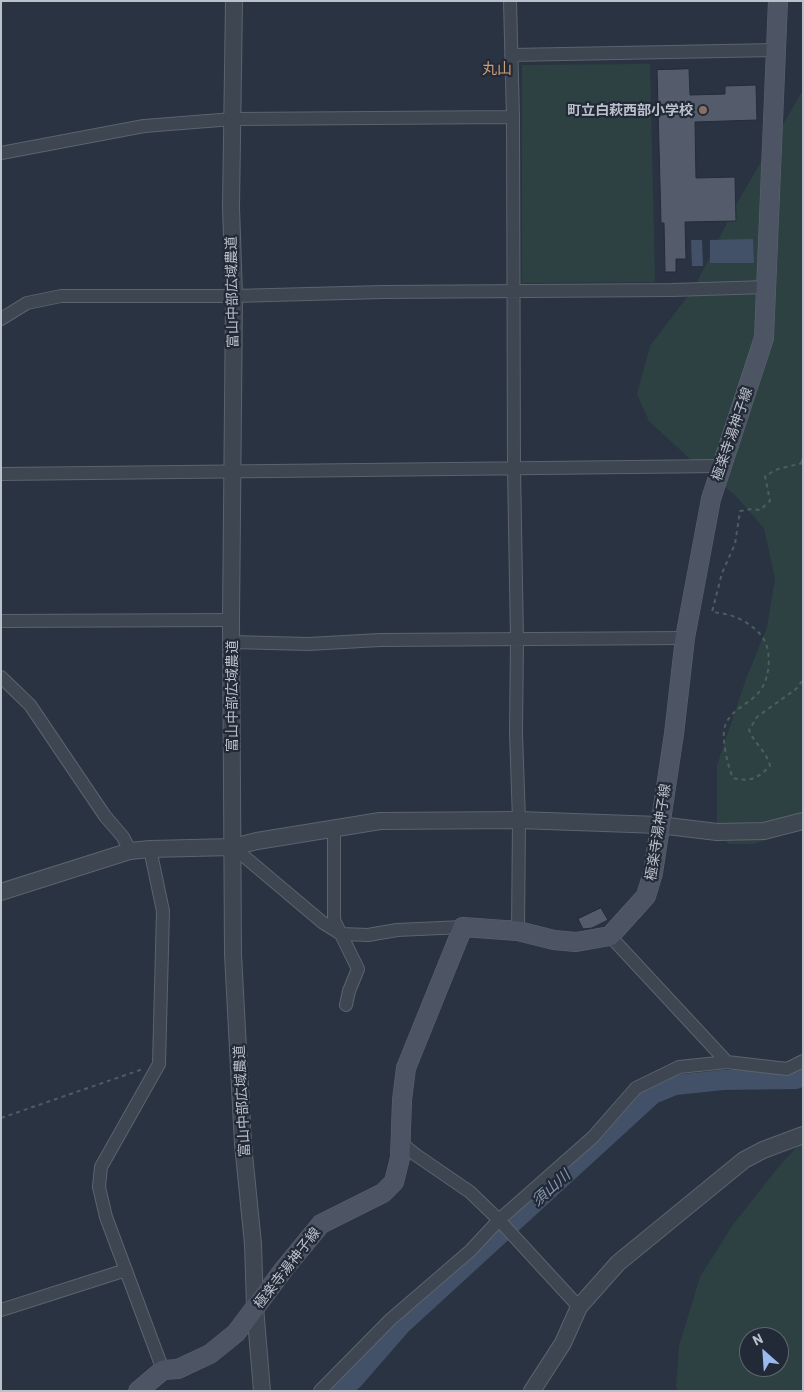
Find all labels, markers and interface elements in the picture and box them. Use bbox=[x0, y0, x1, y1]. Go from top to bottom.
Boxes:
district label: 丸山 bbox=[482, 60, 512, 78]
place label: 町立白萩西部小学校 bbox=[567, 102, 693, 118]
marker: 町立白萩西部小学校 bbox=[697, 104, 709, 116]
street label: 富山中部広域農道 bbox=[223, 236, 241, 348]
street label: 極楽寺湯神子線 bbox=[708, 385, 756, 483]
street label: 富山中部広域農道 bbox=[224, 640, 240, 752]
street label: 極楽寺湯神子線 bbox=[642, 782, 674, 882]
street label: 富山中部広域農道 bbox=[231, 1045, 253, 1157]
water label: 須山川 bbox=[528, 1166, 574, 1210]
street label: 極楽寺湯神子線 bbox=[250, 1224, 324, 1312]
north arrow bbox=[739, 1327, 789, 1377]
text: N bbox=[750, 1329, 766, 1349]

